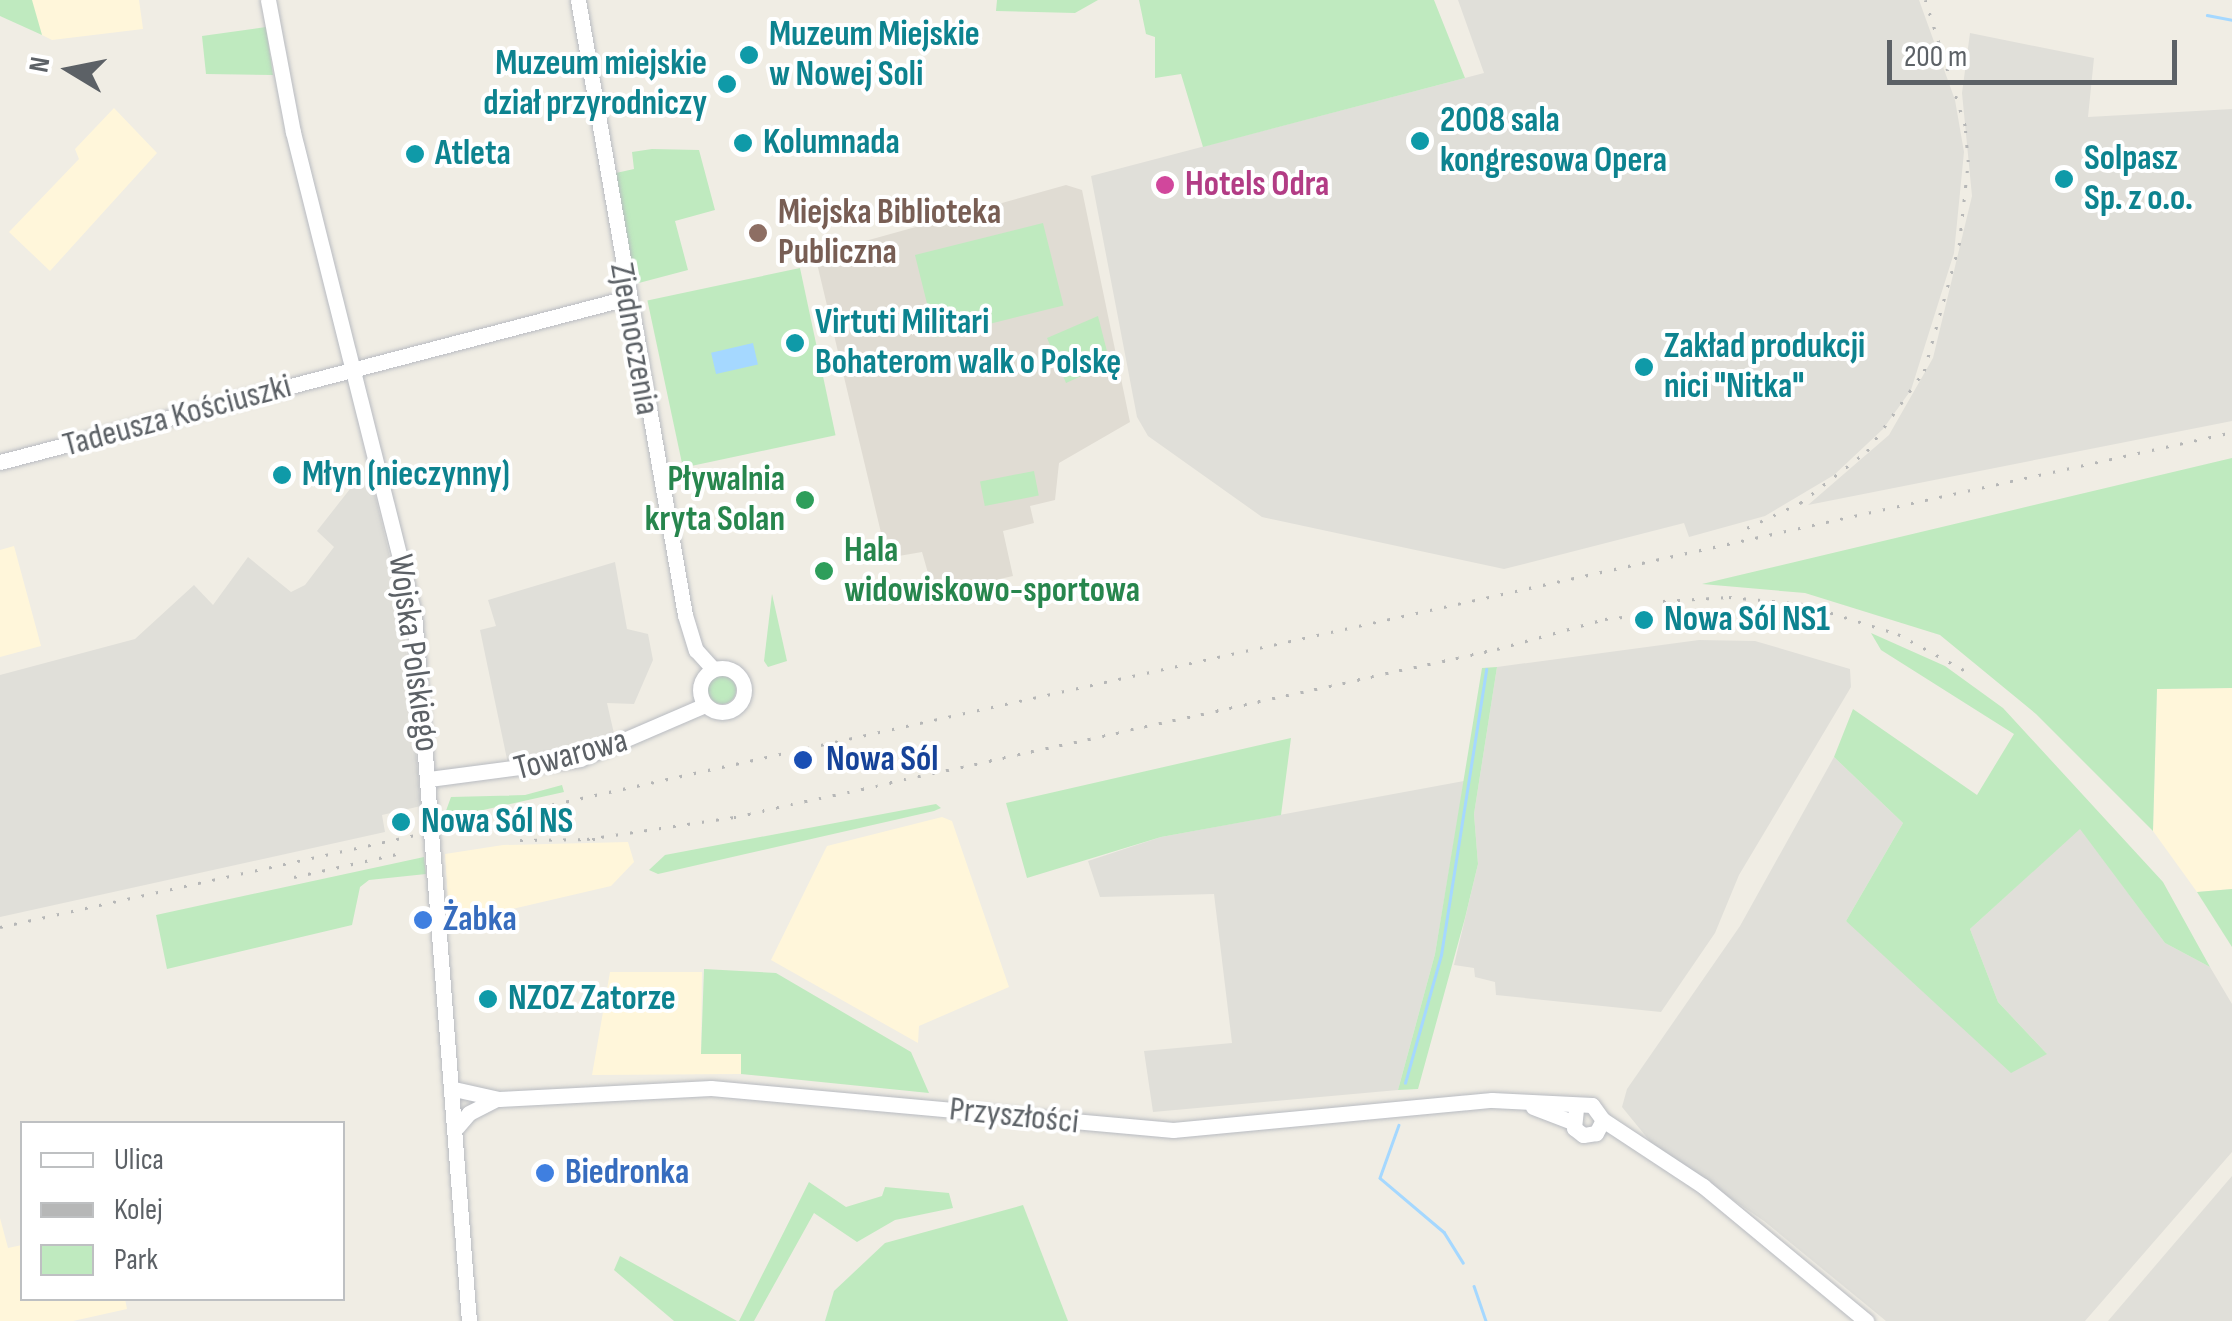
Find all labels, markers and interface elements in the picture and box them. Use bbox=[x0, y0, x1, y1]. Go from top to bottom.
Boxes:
place label: Muzeum Miejskie w Nowej Soli bbox=[769, 14, 980, 96]
north arrow bbox=[20, 20, 120, 120]
scale bar bbox=[1892, 20, 2182, 82]
text: 200 m bbox=[1904, 39, 1967, 75]
place label: Muzeum miejskie dział przyrodniczy bbox=[483, 43, 707, 125]
marker: Muzeum Miejskie w Nowej Soli bbox=[738, 44, 760, 66]
text: N bbox=[22, 54, 58, 75]
marker: Muzeum miejskie dział przyrodniczy bbox=[716, 73, 738, 95]
place label: 2008 sala kongresowa Opera bbox=[1440, 100, 1667, 182]
place label: Kolumnada bbox=[763, 122, 900, 164]
marker: 2008 sala kongresowa Opera bbox=[1409, 130, 1431, 152]
marker: Kolumnada bbox=[732, 132, 754, 154]
place label: Atleta bbox=[435, 133, 511, 175]
place label: Solpasz Sp. z o.o. bbox=[2084, 138, 2193, 220]
marker: Atleta bbox=[404, 143, 426, 165]
place label: Hotels Odra bbox=[1185, 164, 1329, 206]
marker: Solpasz Sp. z o.o. bbox=[2053, 168, 2075, 190]
marker: Hotels Odra bbox=[1154, 174, 1176, 196]
place label: Miejska Biblioteka Publiczna bbox=[778, 192, 1001, 274]
marker: Miejska Biblioteka Publiczna bbox=[747, 222, 769, 244]
street label: Zjednoczenia bbox=[600, 260, 668, 418]
place label: Virtuti Militari Bohaterom walk o Polskę bbox=[815, 302, 1121, 384]
place label: Zakład produkcji nici "Nitka" bbox=[1664, 326, 1865, 408]
marker: Virtuti Militari Bohaterom walk o Polskę bbox=[784, 332, 806, 354]
marker: Zakład produkcji nici "Nitka" bbox=[1633, 356, 1655, 378]
street label: Tadeusza Kościuszki bbox=[58, 365, 296, 467]
place label: Młyn (nieczynny) bbox=[302, 454, 510, 496]
place label: Pływalnia kryta Solan bbox=[645, 459, 785, 541]
marker: Młyn (nieczynny) bbox=[271, 464, 293, 486]
marker: Pływalnia kryta Solan bbox=[794, 489, 816, 511]
place label: Hala widowiskowo-sportowa bbox=[844, 530, 1140, 612]
street label: Wojska Polskiego bbox=[378, 552, 448, 754]
marker: Hala widowiskowo-sportowa bbox=[813, 560, 835, 582]
place label: Nowa Sól NS1 bbox=[1664, 599, 1830, 641]
marker: Nowa Sól NS1 bbox=[1633, 609, 1655, 631]
street label: Towarowa bbox=[510, 720, 632, 790]
place label: Nowa Sól bbox=[826, 739, 938, 781]
marker: Nowa Sól bbox=[790, 747, 816, 773]
place label: Nowa Sól NS bbox=[421, 801, 573, 843]
marker: Nowa Sól NS bbox=[390, 811, 412, 833]
place label: Żabka bbox=[443, 899, 517, 941]
marker: Żabka bbox=[412, 909, 434, 931]
place label: NZOZ Zatorze bbox=[508, 978, 676, 1020]
marker: NZOZ Zatorze bbox=[477, 988, 499, 1010]
street label: Przyszłości bbox=[947, 1088, 1081, 1144]
legend bbox=[20, 1121, 345, 1301]
text: Ulica bbox=[114, 1142, 164, 1178]
place label: Biedronka bbox=[565, 1152, 689, 1194]
marker: Biedronka bbox=[534, 1162, 556, 1184]
text: Kolej bbox=[114, 1192, 163, 1228]
text: Park bbox=[114, 1242, 158, 1278]

